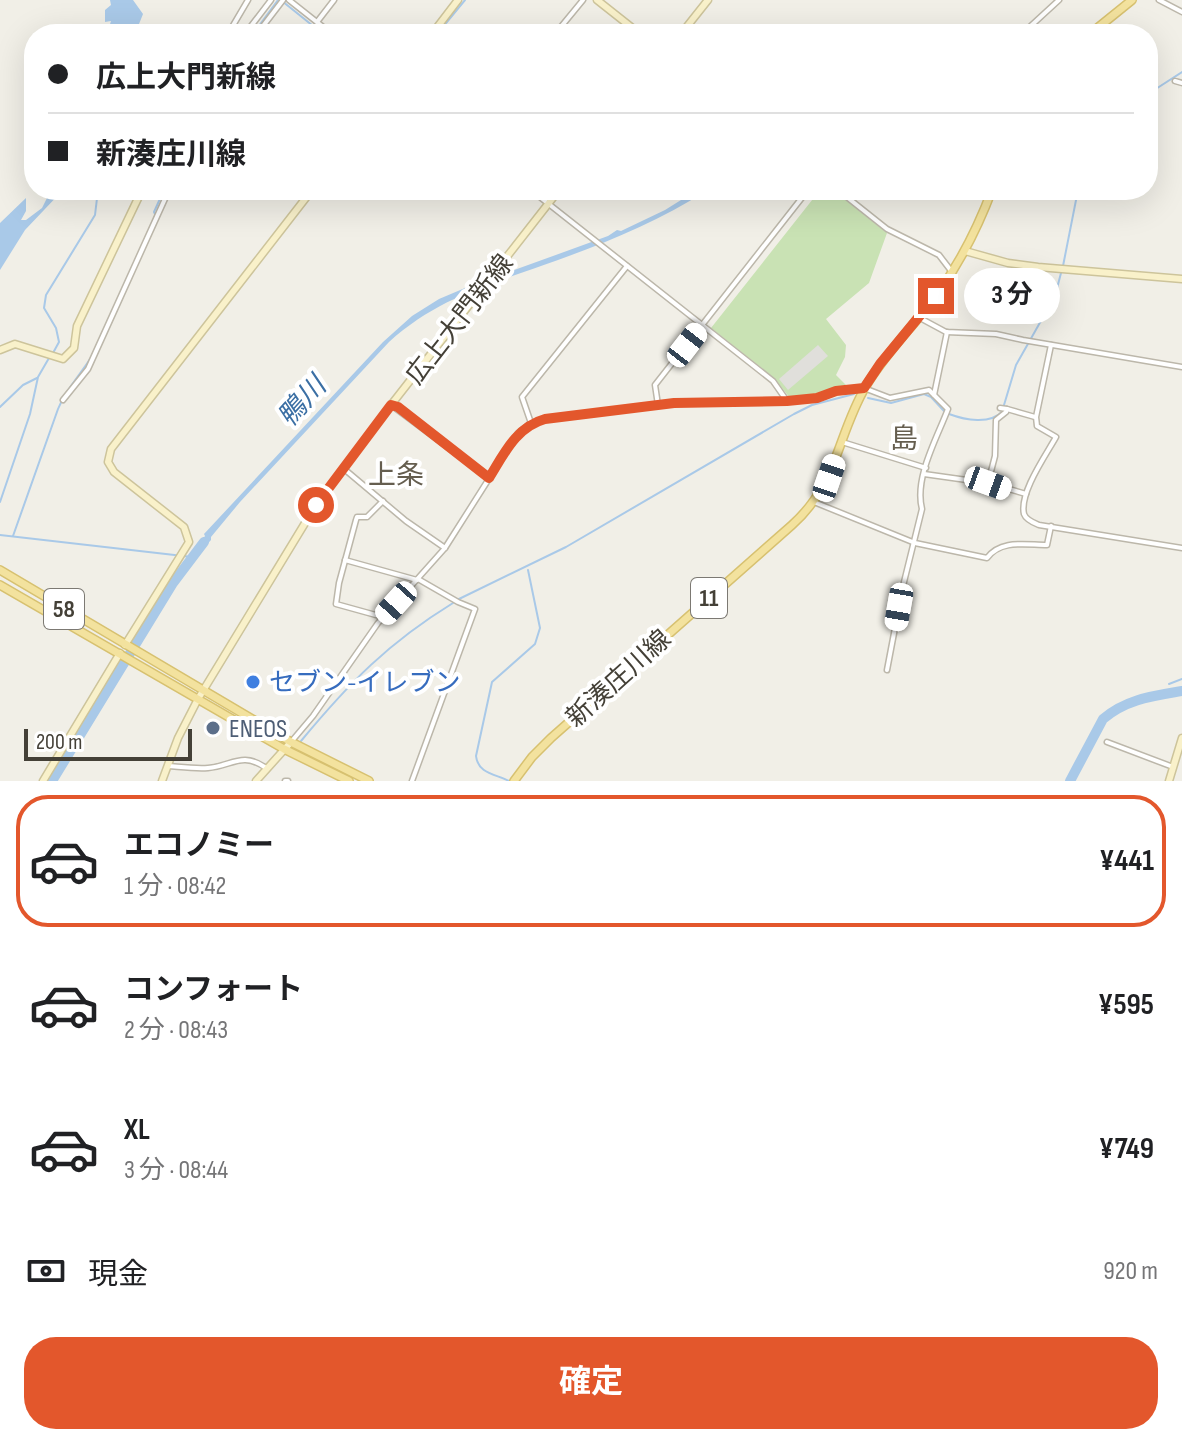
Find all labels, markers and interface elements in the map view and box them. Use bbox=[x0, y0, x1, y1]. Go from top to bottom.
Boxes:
text: 広上大門新線 bbox=[96, 60, 276, 96]
text: 新湊庄川線 bbox=[96, 137, 246, 173]
street label: 広上大門新線 bbox=[400, 249, 520, 391]
callout: 3 分 bbox=[964, 268, 1060, 324]
route end bbox=[918, 278, 954, 314]
text: 3 分 bbox=[991, 280, 1033, 311]
car bbox=[663, 319, 711, 371]
water label: 鴨川 bbox=[271, 368, 335, 434]
district label: 島 bbox=[890, 423, 918, 456]
car bbox=[810, 451, 848, 505]
district label: 上条 bbox=[368, 459, 424, 492]
car bbox=[961, 464, 1015, 502]
route start bbox=[298, 487, 334, 523]
car bbox=[371, 577, 421, 629]
road number: 11 bbox=[691, 578, 727, 618]
car bbox=[883, 581, 915, 633]
road number: 58 bbox=[44, 589, 84, 629]
street label: 新湊庄川線 bbox=[560, 624, 678, 734]
place label: セブン-イレブン bbox=[269, 668, 461, 699]
marker: セブン-イレブン bbox=[244, 673, 262, 691]
place label: ENEOS bbox=[229, 714, 287, 745]
marker: ENEOS bbox=[204, 719, 222, 737]
scale bar bbox=[24, 725, 192, 761]
text: 200 m bbox=[36, 729, 82, 756]
icon: car bbox=[28, 825, 100, 897]
text: エコノミー bbox=[124, 828, 274, 864]
text: ¥441 bbox=[1099, 843, 1154, 879]
text: 1 分 · 08:42 bbox=[124, 871, 226, 902]
icon: car bbox=[28, 969, 100, 1041]
text: コンフォート bbox=[124, 972, 303, 1008]
text: ¥595 bbox=[1098, 987, 1154, 1023]
text: 2 分 · 08:43 bbox=[124, 1015, 228, 1046]
text: XL bbox=[124, 1112, 150, 1148]
icon: car bbox=[28, 1113, 100, 1185]
text: ¥749 bbox=[1099, 1131, 1154, 1167]
text: 3 分 · 08:44 bbox=[124, 1155, 228, 1186]
icon: cash bbox=[24, 1249, 68, 1293]
text: 920 m bbox=[1103, 1256, 1158, 1287]
text: 現金 bbox=[88, 1257, 148, 1293]
button: 確定 bbox=[24, 1337, 1158, 1429]

